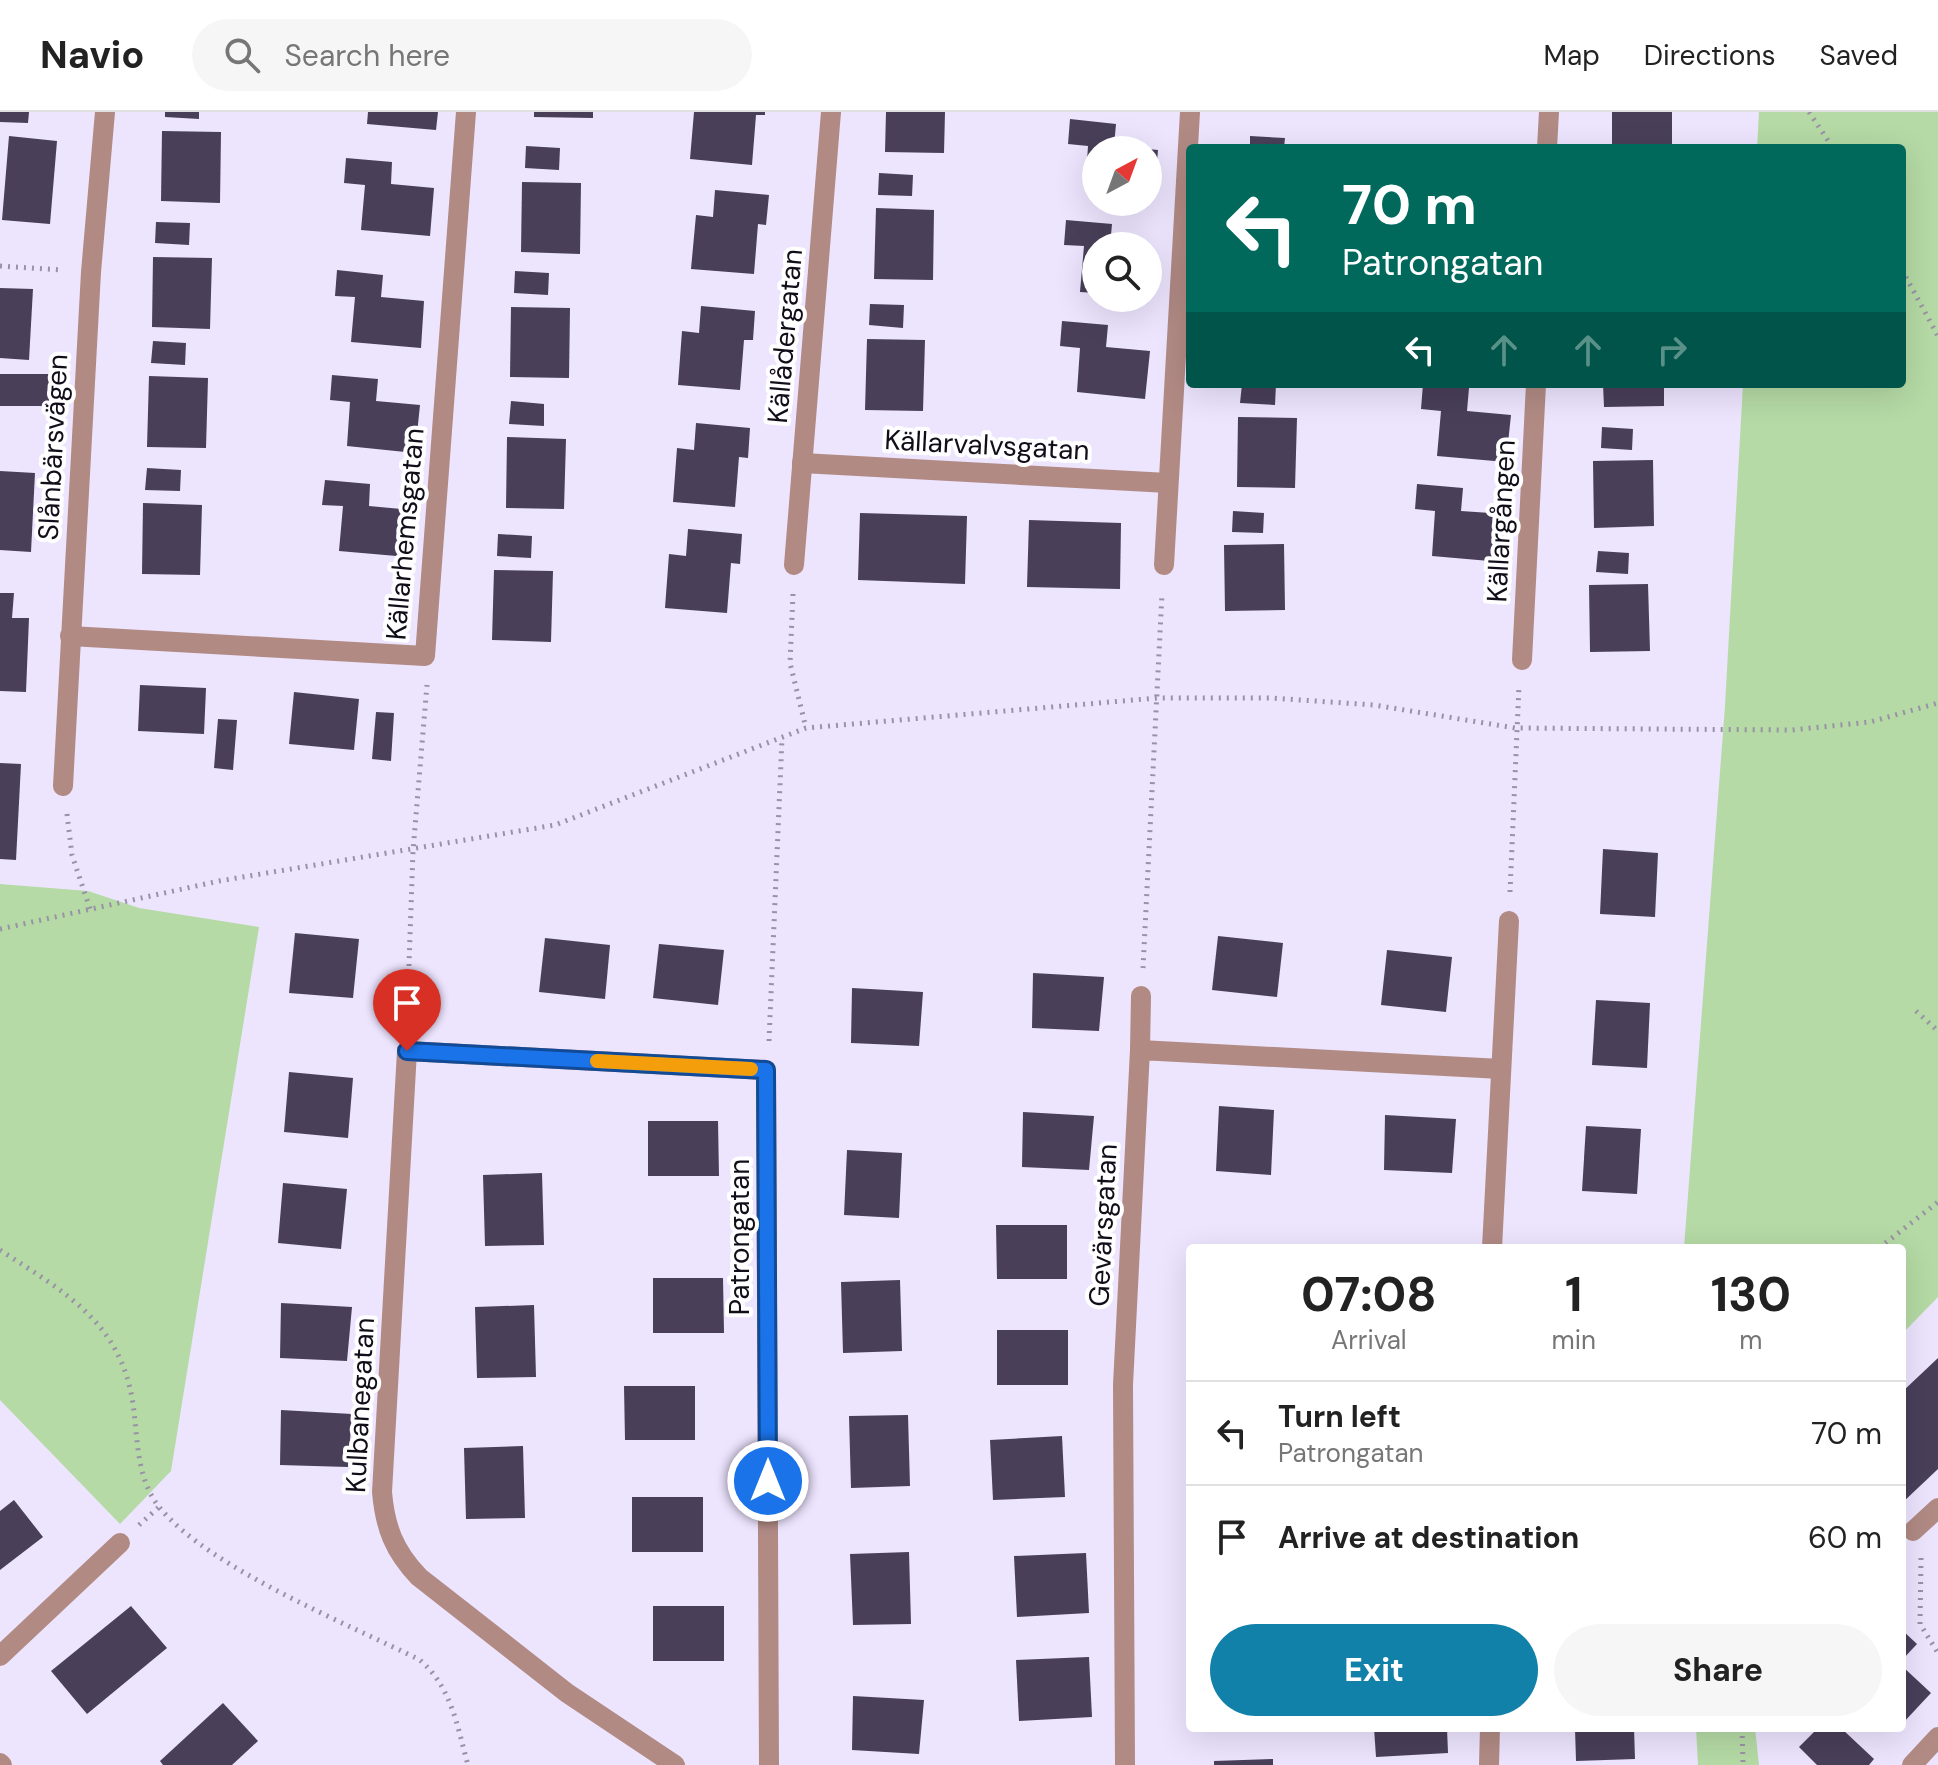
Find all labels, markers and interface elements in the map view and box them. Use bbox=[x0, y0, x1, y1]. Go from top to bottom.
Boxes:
search box bbox=[192, 19, 752, 91]
text: Navio bbox=[40, 30, 144, 80]
icon: search bbox=[220, 33, 264, 77]
text: Search here bbox=[284, 36, 450, 75]
text: Map bbox=[1543, 37, 1600, 74]
text: Directions bbox=[1644, 37, 1776, 74]
text: Saved bbox=[1820, 37, 1898, 74]
north arrow bbox=[1082, 136, 1162, 216]
map controls bbox=[1082, 136, 1162, 312]
text: 70 m bbox=[1342, 168, 1477, 241]
icon: left bbox=[1210, 176, 1314, 280]
button: search bbox=[1082, 232, 1162, 312]
text: Patrongatan bbox=[1342, 239, 1543, 286]
street label: Källådergatan bbox=[759, 247, 811, 425]
icon: left bbox=[1398, 328, 1442, 372]
icon: ahead bbox=[1482, 328, 1526, 372]
icon: ahead bbox=[1566, 328, 1610, 372]
icon: right bbox=[1650, 328, 1694, 372]
street label: Slånbärsvägen bbox=[30, 353, 76, 541]
street label: Källarvalvsgatan bbox=[883, 421, 1091, 469]
street label: Källarhemsgatan bbox=[377, 426, 433, 642]
street label: Källargången bbox=[1478, 439, 1524, 603]
pin bbox=[373, 969, 441, 1051]
icon: arrive bbox=[385, 981, 429, 1025]
street label: Gevärsgatan bbox=[1080, 1143, 1126, 1307]
street label: Patrongatan bbox=[721, 1159, 758, 1315]
text: 07:08 bbox=[1301, 1263, 1437, 1326]
text: 1 bbox=[1565, 1263, 1582, 1326]
text: 130 bbox=[1711, 1263, 1791, 1326]
street label: Kulbanegatan bbox=[337, 1316, 383, 1494]
text: Arrival bbox=[1331, 1323, 1407, 1357]
text: min bbox=[1552, 1323, 1596, 1357]
text: m bbox=[1739, 1323, 1763, 1357]
text: Turn left bbox=[1278, 1397, 1401, 1436]
icon: left bbox=[1210, 1411, 1254, 1455]
text: 70 m bbox=[1811, 1414, 1882, 1453]
text: Patrongatan bbox=[1278, 1436, 1423, 1470]
position arrow bbox=[726, 1439, 810, 1523]
icon: arrive bbox=[1210, 1515, 1254, 1559]
text: Arrive at destination bbox=[1278, 1518, 1579, 1557]
text: 60 m bbox=[1808, 1518, 1882, 1557]
button: Exit bbox=[1210, 1624, 1538, 1716]
button: Share bbox=[1554, 1624, 1882, 1716]

